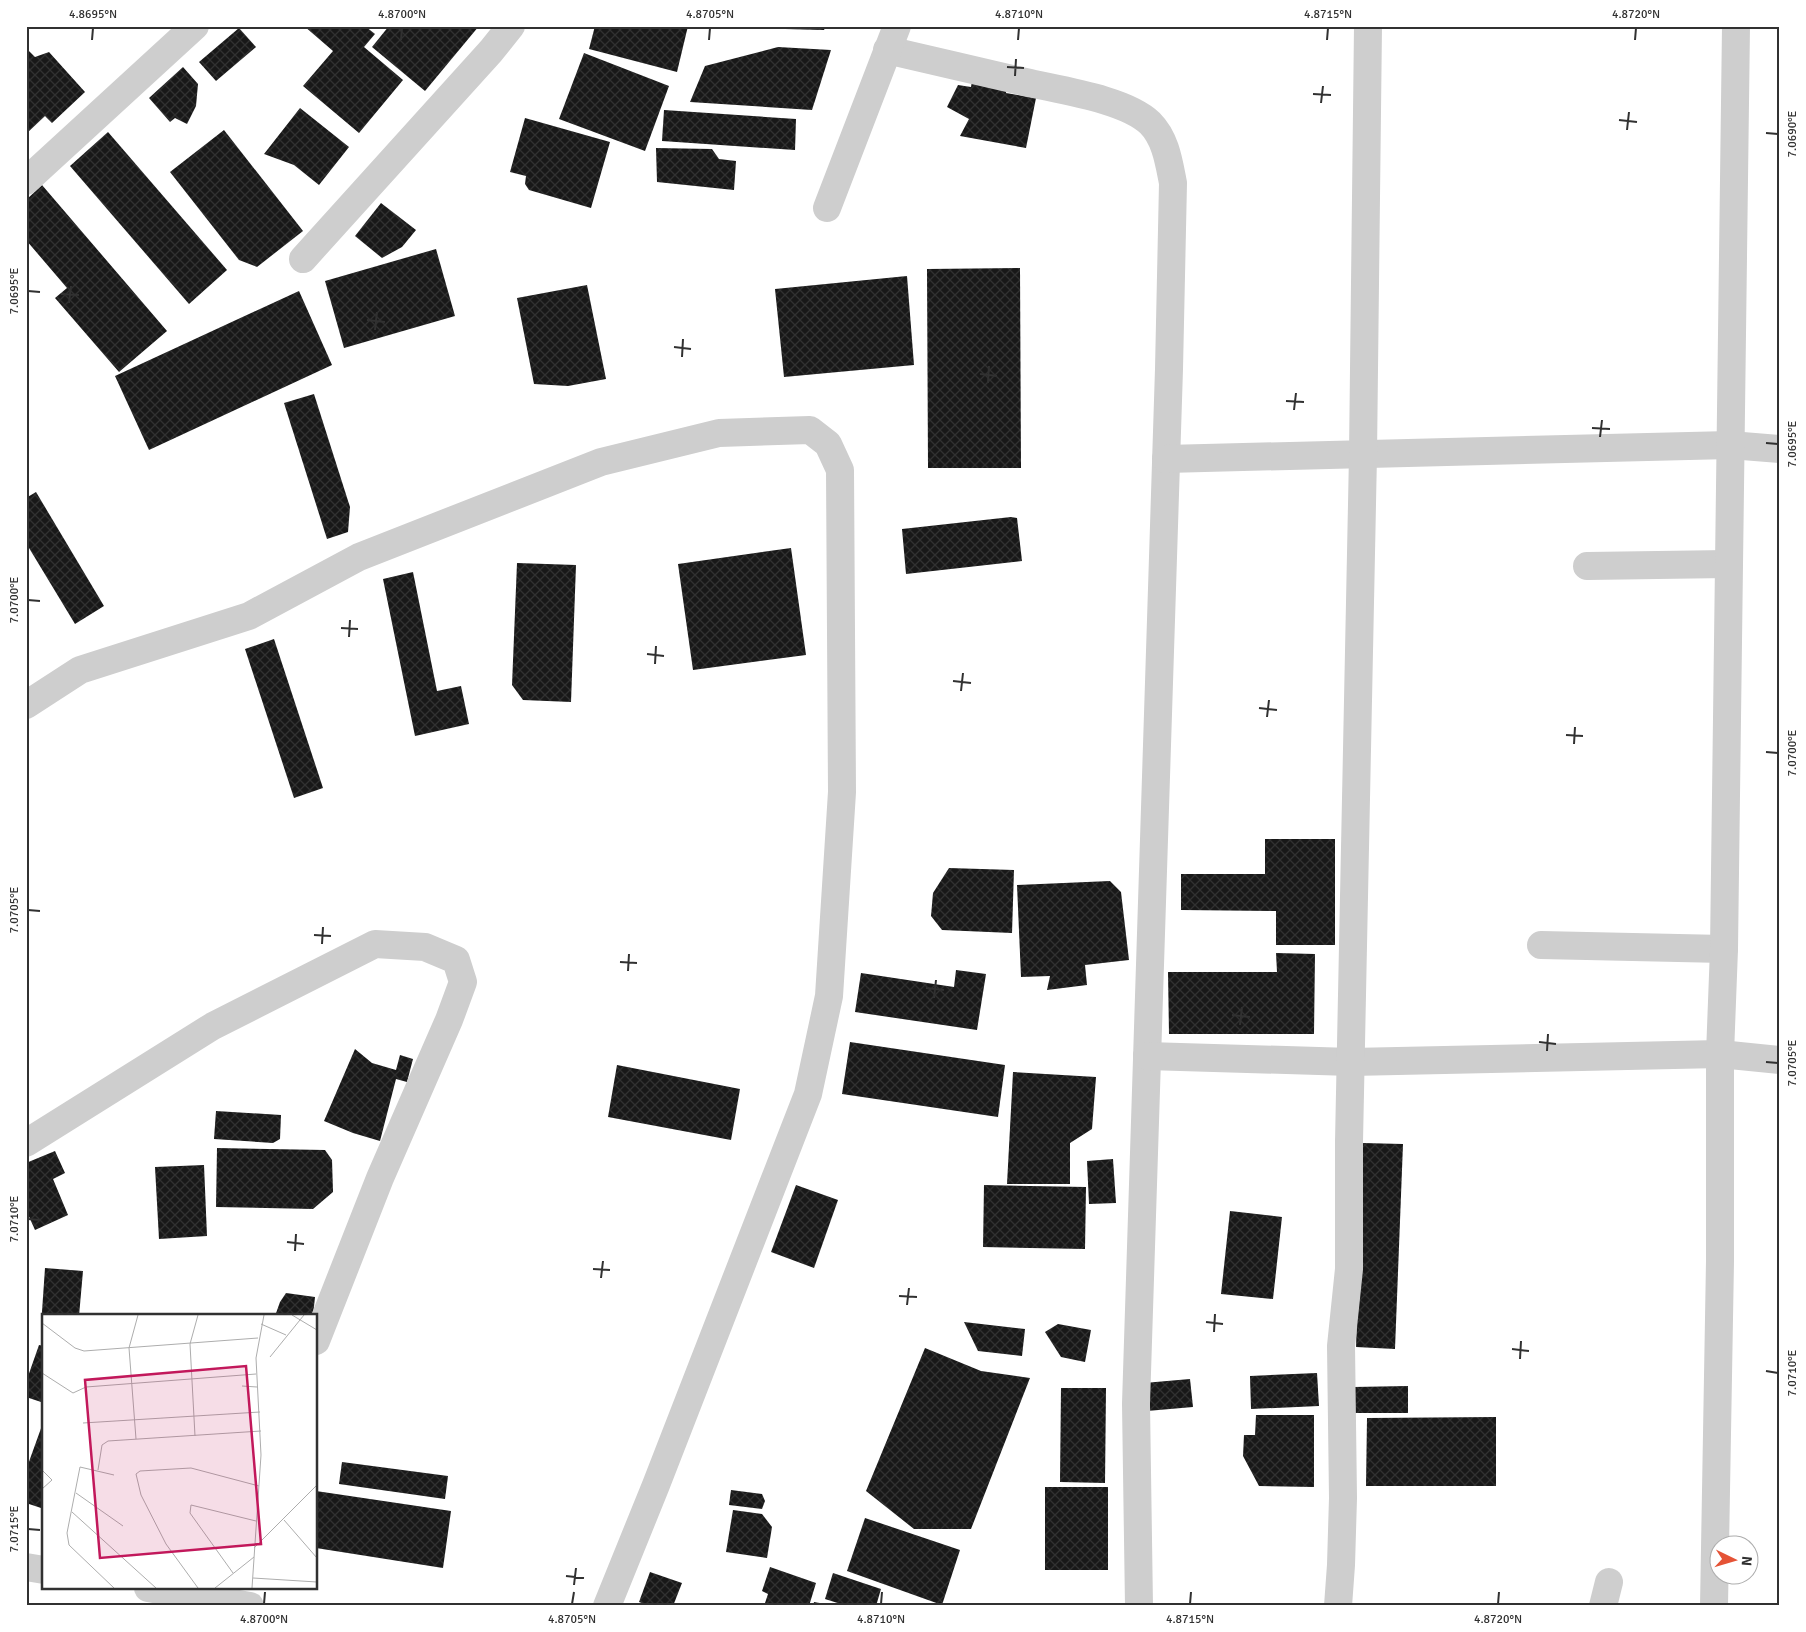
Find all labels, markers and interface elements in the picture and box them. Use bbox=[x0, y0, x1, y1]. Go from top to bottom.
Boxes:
text: 4.8695°N bbox=[69, 7, 117, 22]
text: 4.8700°N bbox=[378, 7, 426, 22]
text: 4.8705°N bbox=[686, 7, 734, 22]
text: 4.8710°N bbox=[995, 7, 1043, 22]
text: 4.8715°N bbox=[1304, 7, 1352, 22]
text: 4.8720°N bbox=[1612, 7, 1660, 22]
text: 7.0690°E bbox=[1785, 110, 1800, 157]
text: 7.0695°E bbox=[7, 267, 22, 314]
text: 7.0695°E bbox=[1785, 420, 1800, 467]
text: 7.0700°E bbox=[7, 576, 22, 623]
text: 7.0700°E bbox=[1785, 729, 1800, 776]
text: 7.0705°E bbox=[7, 886, 22, 933]
text: 7.0705°E bbox=[1785, 1039, 1800, 1086]
text: 7.0710°E bbox=[7, 1195, 22, 1242]
inset map bbox=[42, 1314, 318, 1590]
text: 7.0710°E bbox=[1785, 1349, 1800, 1396]
text: 7.0715°E bbox=[7, 1505, 22, 1552]
north arrow bbox=[1708, 1534, 1758, 1584]
text: N bbox=[1738, 1555, 1755, 1567]
text: 4.8700°N bbox=[240, 1612, 288, 1627]
text: 4.8705°N bbox=[548, 1612, 596, 1627]
text: 4.8710°N bbox=[857, 1612, 905, 1627]
text: 4.8715°N bbox=[1166, 1612, 1214, 1627]
text: 4.8720°N bbox=[1474, 1612, 1522, 1627]

